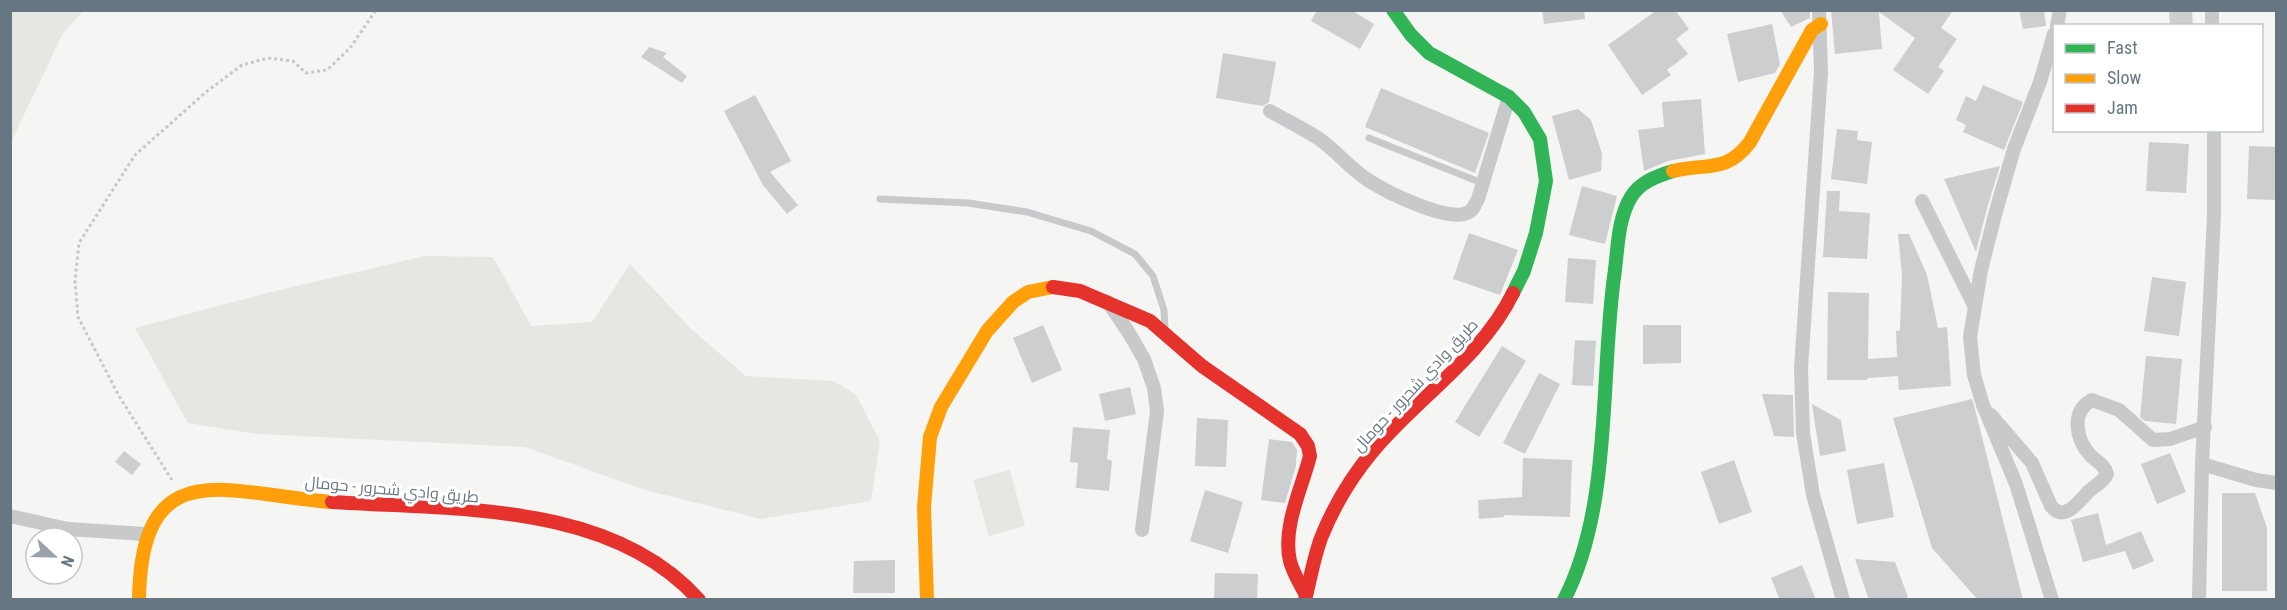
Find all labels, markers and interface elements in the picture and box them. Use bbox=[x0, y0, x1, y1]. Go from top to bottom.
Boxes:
legend bbox=[2053, 24, 2263, 132]
text: Fast bbox=[2107, 37, 2138, 58]
text: Slow bbox=[2107, 67, 2142, 88]
text: Jam bbox=[2107, 97, 2138, 118]
street label: طريق وادي شحرور - حومال bbox=[1349, 315, 1485, 458]
street label: طريق وادي شحرور - حومال bbox=[304, 472, 480, 511]
north arrow bbox=[24, 526, 84, 586]
text: N bbox=[57, 553, 78, 570]

